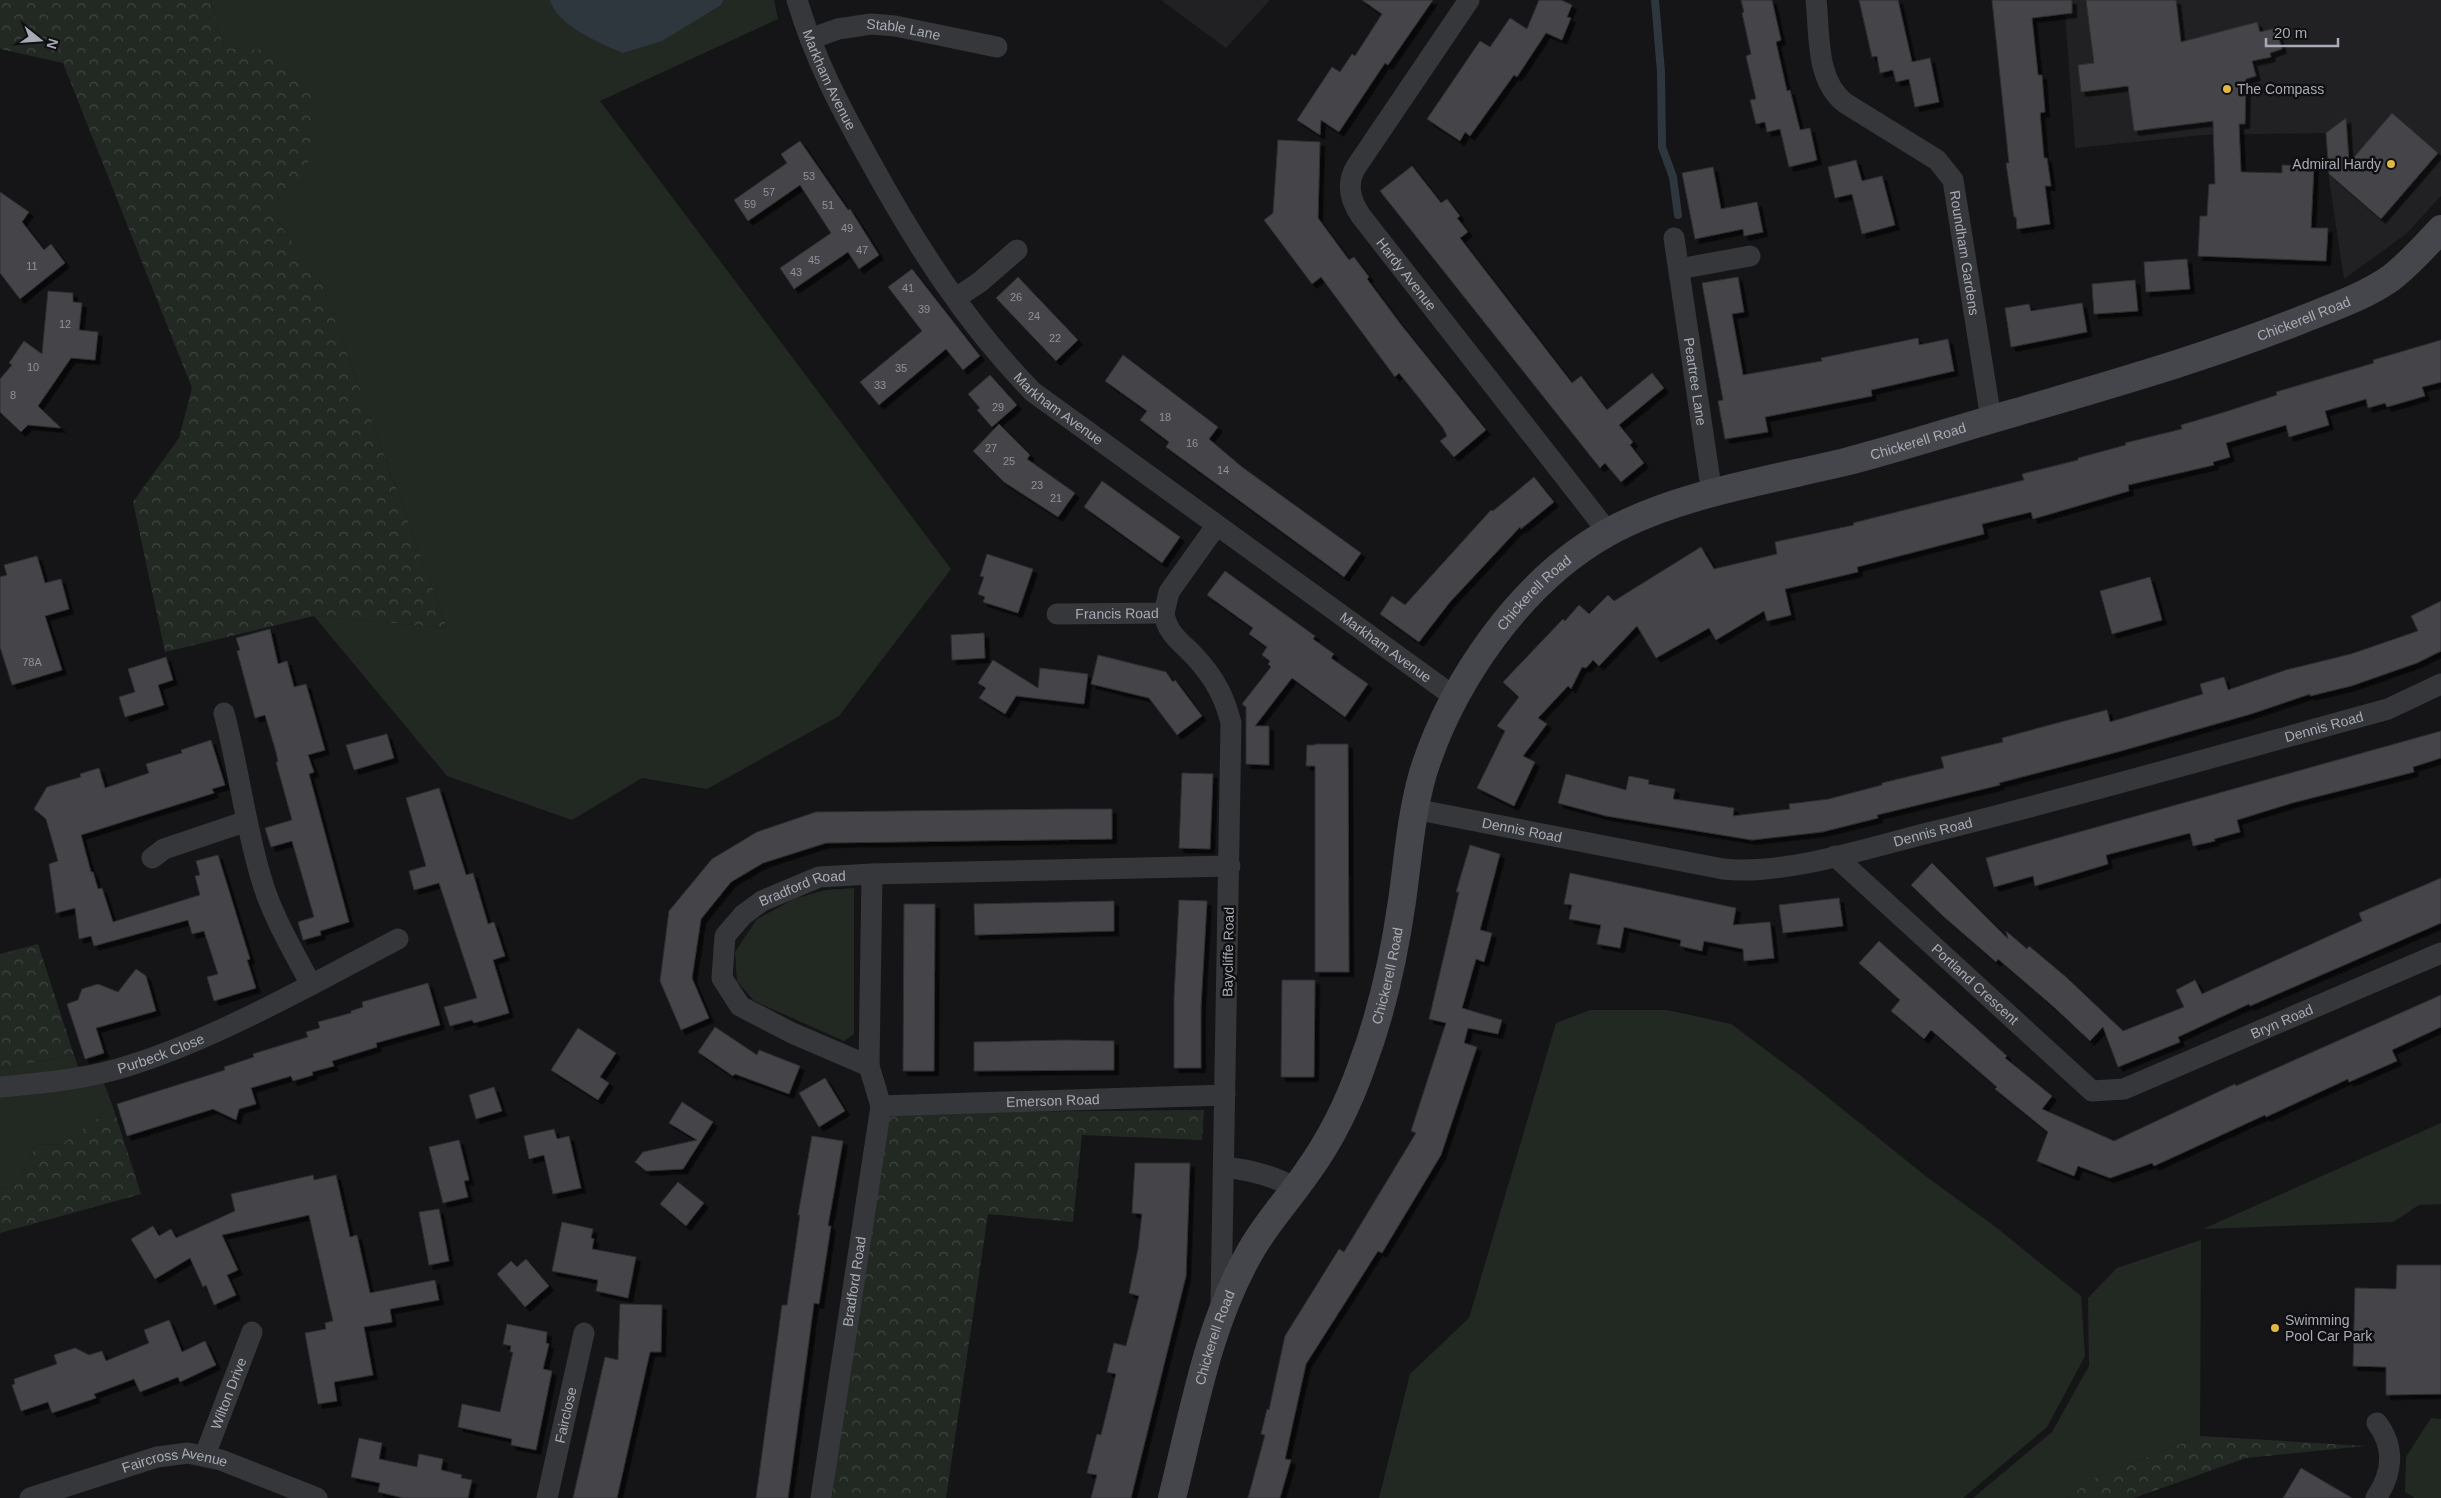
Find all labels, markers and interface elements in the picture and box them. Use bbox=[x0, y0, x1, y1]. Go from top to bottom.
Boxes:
north arrow bbox=[15, 15, 65, 65]
scale bar bbox=[2266, 15, 2338, 47]
street label: Stable Lane bbox=[866, 16, 942, 43]
text: 20 m bbox=[2274, 24, 2307, 41]
street label: Markham Avenue bbox=[799, 27, 859, 133]
text: N bbox=[43, 37, 62, 51]
place label: The Compass bbox=[2237, 81, 2324, 97]
marker: The Compass bbox=[2221, 83, 2233, 95]
place label: Admiral Hardy bbox=[2292, 156, 2381, 172]
marker: Admiral Hardy bbox=[2385, 158, 2397, 170]
house number: 53 bbox=[803, 170, 815, 182]
house number: 57 bbox=[763, 186, 775, 198]
street label: Roundham Gardens bbox=[1947, 189, 1982, 316]
house number: 59 bbox=[744, 198, 756, 210]
house number: 51 bbox=[822, 199, 834, 211]
house number: 49 bbox=[841, 222, 853, 234]
street label: Hardy Avenue bbox=[1373, 235, 1440, 314]
house number: 47 bbox=[856, 244, 868, 256]
house number: 45 bbox=[808, 254, 820, 266]
house number: 11 bbox=[26, 260, 38, 272]
house number: 43 bbox=[790, 266, 802, 278]
house number: 41 bbox=[902, 282, 914, 294]
house number: 26 bbox=[1010, 291, 1022, 303]
street label: Chickerell Road bbox=[2255, 293, 2353, 344]
house number: 39 bbox=[918, 303, 930, 315]
house number: 24 bbox=[1028, 310, 1040, 322]
house number: 12 bbox=[59, 318, 71, 330]
house number: 22 bbox=[1049, 332, 1061, 344]
street label: Peartree Lane bbox=[1681, 336, 1710, 427]
house number: 10 bbox=[27, 361, 39, 373]
house number: 35 bbox=[895, 362, 907, 374]
street label: Markham Avenue bbox=[1010, 369, 1106, 448]
house number: 33 bbox=[874, 379, 886, 391]
house number: 8 bbox=[10, 389, 16, 401]
house number: 29 bbox=[992, 401, 1004, 413]
house number: 18 bbox=[1159, 411, 1171, 423]
street label: Chickerell Road bbox=[1868, 419, 1968, 463]
house number: 16 bbox=[1186, 437, 1198, 449]
house number: 27 bbox=[985, 442, 997, 454]
house number: 25 bbox=[1003, 455, 1015, 467]
house number: 14 bbox=[1217, 464, 1229, 476]
house number: 23 bbox=[1031, 479, 1043, 491]
house number: 21 bbox=[1050, 492, 1062, 504]
street label: Chickerell Road bbox=[1494, 552, 1574, 633]
street label: Francis Road bbox=[1075, 605, 1159, 622]
street label: Markham Avenue bbox=[1337, 609, 1435, 686]
house number: 78A bbox=[22, 656, 42, 668]
street label: Dennis Road bbox=[2283, 708, 2365, 745]
street label: Dennis Road bbox=[1481, 814, 1563, 846]
street label: Dennis Road bbox=[1892, 814, 1974, 850]
street label: Bradford Road bbox=[756, 868, 846, 909]
street label: Baycliffe Road bbox=[1219, 907, 1237, 997]
street label: Chickerell Road bbox=[1368, 926, 1406, 1026]
street label: Portland Crescent bbox=[1928, 940, 2022, 1028]
street label: Bryn Road bbox=[2248, 1001, 2315, 1042]
street label: Purbeck Close bbox=[116, 1030, 207, 1077]
street label: Emerson Road bbox=[1006, 1091, 1100, 1110]
street label: Bradford Road bbox=[839, 1235, 869, 1328]
street label: Chickerell Road bbox=[1192, 1288, 1238, 1387]
place label: Swimming Pool Car Park bbox=[2285, 1312, 2373, 1344]
marker: Swimming Pool Car Park bbox=[2269, 1322, 2281, 1334]
street label: Wilton Drive bbox=[208, 1355, 250, 1431]
street label: Fairclose bbox=[552, 1385, 580, 1445]
street label: Faircross Avenue bbox=[120, 1445, 230, 1476]

